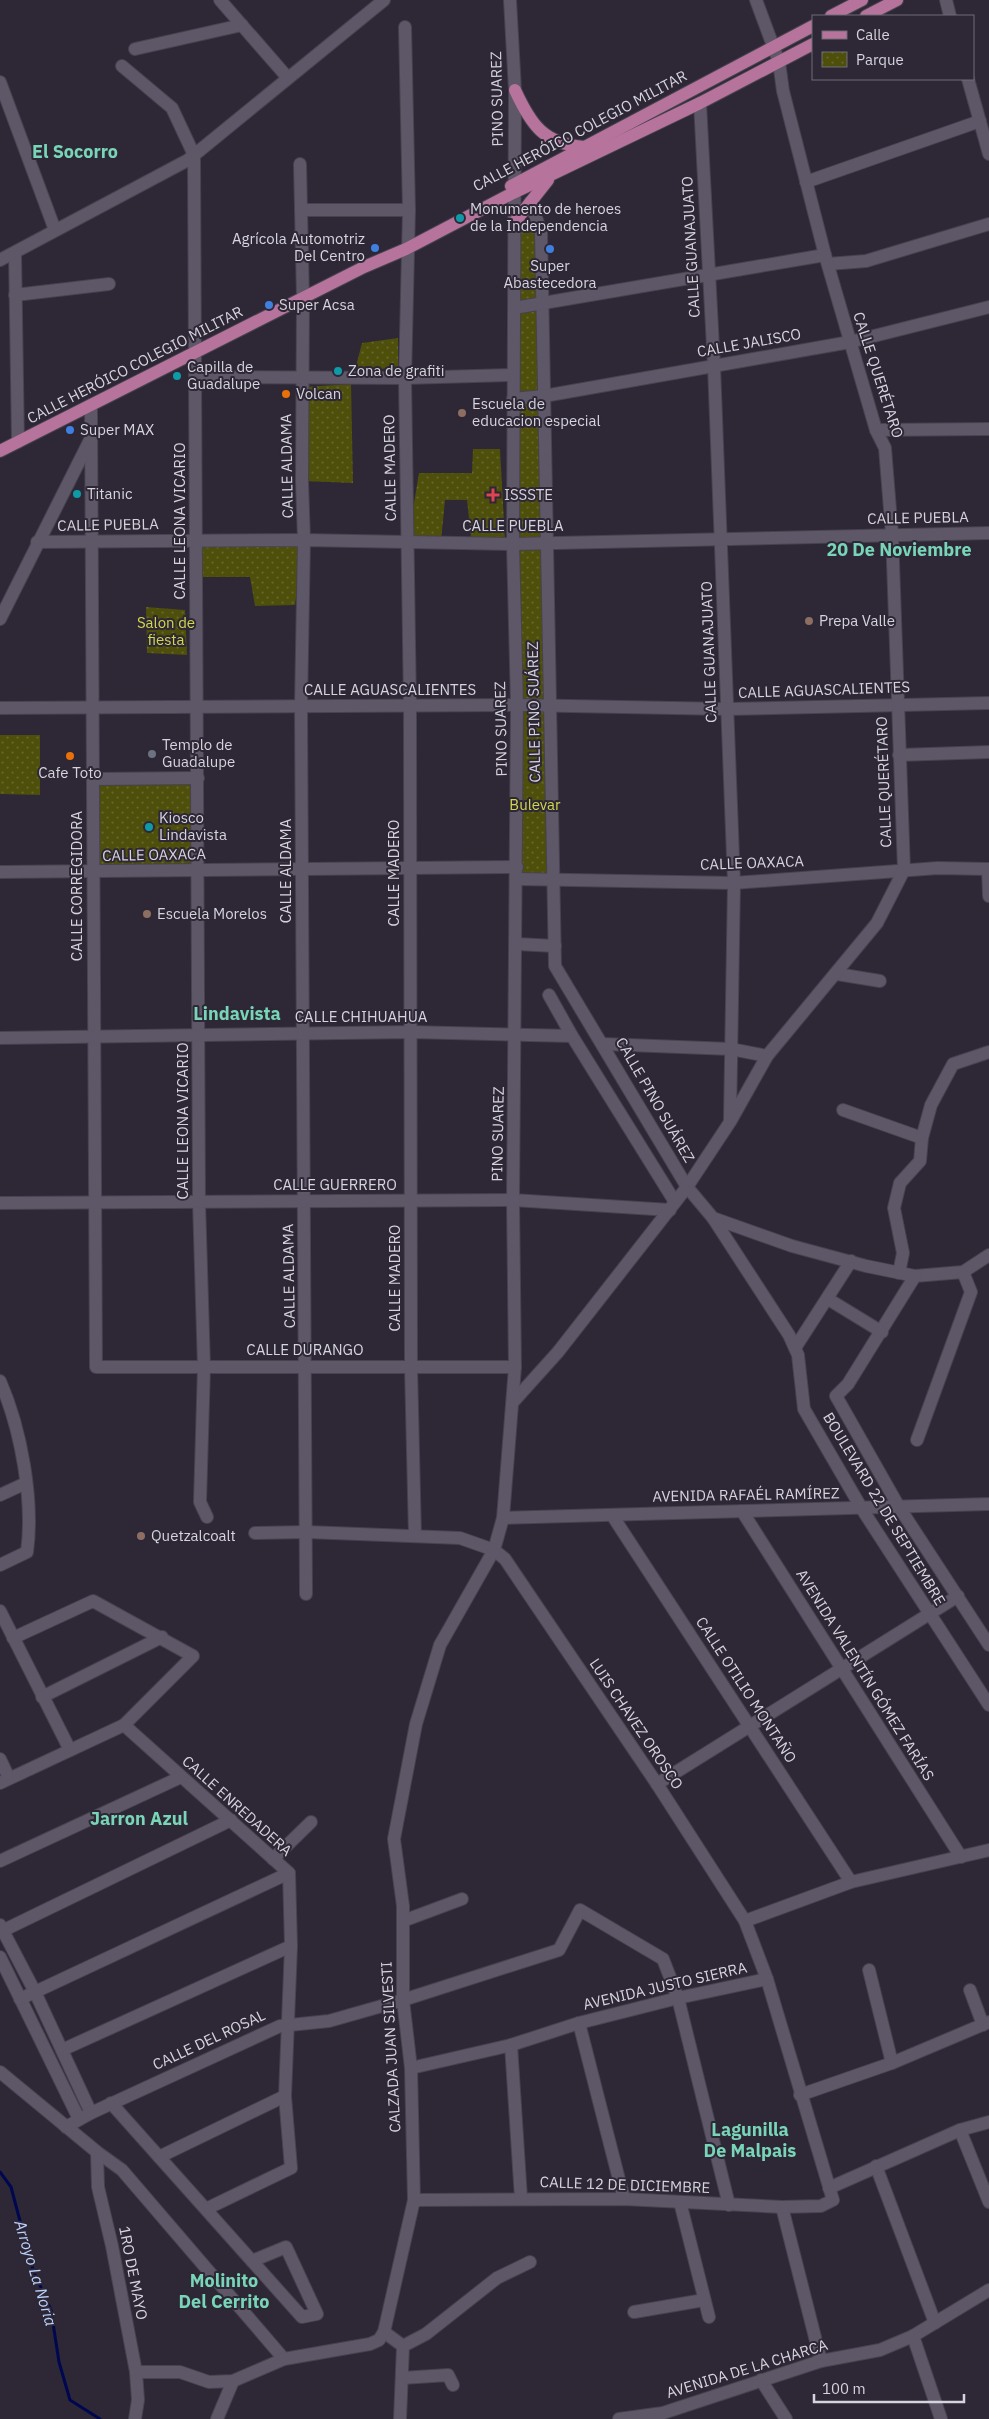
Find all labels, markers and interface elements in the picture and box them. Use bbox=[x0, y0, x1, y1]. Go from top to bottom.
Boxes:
legend bbox=[812, 15, 974, 80]
text: Calle bbox=[856, 25, 890, 44]
text: Parque bbox=[856, 50, 904, 69]
street label: PINO SUAREZ bbox=[486, 51, 507, 147]
street label: CALLE HERÓICO COLEGIO MILITAR bbox=[469, 66, 690, 195]
district label: El Socorro bbox=[32, 140, 118, 163]
street label: CALLE GUANAJUATO bbox=[677, 176, 704, 318]
place label: Monumento de heroes de la Independencia bbox=[470, 199, 621, 235]
marker: Monumento de heroes de la Independencia bbox=[454, 212, 466, 224]
place label: Agrícola Automotriz Del Centro bbox=[232, 229, 365, 265]
marker: Agrícola Automotriz Del Centro bbox=[369, 242, 381, 254]
marker: Super Abastecedora bbox=[544, 243, 556, 255]
place label: Super Abastecedora bbox=[503, 256, 597, 292]
place label: Super Acsa bbox=[279, 295, 355, 314]
marker: Super Acsa bbox=[263, 299, 275, 311]
street label: CALLE HERÓICO COLEGIO MILITAR bbox=[24, 302, 246, 427]
street label: CALLE QUERÉTARO bbox=[849, 309, 908, 440]
street label: CALLE JALISCO bbox=[695, 324, 802, 361]
place label: Capilla de Guadalupe bbox=[187, 357, 260, 393]
place label: Zona de grafiti bbox=[348, 361, 444, 380]
marker: Zona de grafiti bbox=[332, 365, 344, 377]
marker: Capilla de Guadalupe bbox=[171, 370, 183, 382]
place label: Volcan bbox=[296, 384, 341, 403]
marker: Volcan bbox=[280, 388, 292, 400]
place label: Escuela de educacion especial bbox=[472, 394, 601, 430]
marker: Escuela de educacion especial bbox=[456, 407, 468, 419]
street label: CALLE ALDAMA bbox=[276, 413, 297, 519]
street label: CALLE MADERO bbox=[379, 414, 400, 522]
place label: Super MAX bbox=[80, 420, 154, 439]
marker: Super MAX bbox=[64, 424, 76, 436]
street label: CALLE LEONA VICARIO bbox=[170, 442, 189, 600]
place label: Titanic bbox=[87, 484, 133, 503]
place label: ISSSTE bbox=[504, 485, 553, 504]
marker: Titanic bbox=[71, 488, 83, 500]
marker: ISSSTE bbox=[486, 488, 500, 502]
street label: CALLE PUEBLA bbox=[867, 507, 969, 528]
street label: CALLE PUEBLA bbox=[57, 514, 159, 535]
street label: CALLE PUEBLA bbox=[462, 516, 564, 535]
district label: 20 De Noviembre bbox=[826, 538, 972, 561]
street label: CALLE GUANAJUATO bbox=[697, 581, 720, 723]
place label: Prepa Valle bbox=[819, 611, 895, 630]
park label: Salon de fiesta bbox=[137, 613, 195, 649]
marker: Prepa Valle bbox=[803, 615, 815, 627]
street label: CALLE PINO SUÁREZ bbox=[523, 641, 544, 783]
street label: CALLE AGUASCALIENTES bbox=[738, 677, 910, 702]
street label: CALLE AGUASCALIENTES bbox=[304, 680, 476, 699]
street label: PINO SUAREZ bbox=[490, 681, 511, 777]
street label: CALLE QUERÉTARO bbox=[872, 716, 895, 848]
place label: Templo de Guadalupe bbox=[162, 735, 235, 771]
marker: Templo de Guadalupe bbox=[146, 748, 158, 760]
marker: Cafe Toto bbox=[64, 750, 76, 762]
place label: Cafe Toto bbox=[38, 763, 102, 782]
park label: Bulevar bbox=[509, 795, 561, 814]
place label: Kiosco Lindavista bbox=[159, 808, 227, 844]
street label: CALLE CORREGIDORA bbox=[67, 810, 86, 961]
street label: CALLE ALDAMA bbox=[276, 818, 295, 923]
street label: CALLE MADERO bbox=[384, 820, 403, 926]
marker: Kiosco Lindavista bbox=[143, 821, 155, 833]
street label: CALLE OAXACA bbox=[102, 844, 206, 865]
street label: CALLE OAXACA bbox=[700, 851, 805, 874]
place label: Escuela Morelos bbox=[157, 904, 267, 923]
marker: Escuela Morelos bbox=[141, 908, 153, 920]
district label: Lindavista bbox=[193, 1002, 281, 1025]
street label: CALLE CHIHUAHUA bbox=[295, 1007, 428, 1026]
street label: CALLE PINO SUÁREZ bbox=[612, 1034, 699, 1166]
street label: CALLE LEONA VICARIO bbox=[173, 1042, 192, 1200]
street label: PINO SUAREZ bbox=[487, 1086, 508, 1182]
street label: CALLE GUERRERO bbox=[273, 1175, 397, 1194]
street label: CALLE ALDAMA bbox=[278, 1223, 299, 1329]
street label: CALLE MADERO bbox=[385, 1225, 404, 1331]
street label: CALLE DURANGO bbox=[246, 1340, 364, 1359]
street label: BOULEVARD 22 DE SEPTIEMBRE bbox=[819, 1409, 950, 1609]
street label: AVENIDA RAFAÉL RAMÍREZ bbox=[652, 1483, 840, 1506]
place label: Quetzalcoalt bbox=[151, 1526, 236, 1545]
marker: Quetzalcoalt bbox=[135, 1530, 147, 1542]
street label: AVENIDA VALENTÍN GÓMEZ FARÍAS bbox=[792, 1566, 939, 1784]
street label: CALLE OTILIO MONTAÑO bbox=[692, 1613, 801, 1766]
street label: LUIS CHAVEZ OROSCO bbox=[586, 1655, 687, 1793]
street label: CALLE ENREDADERA bbox=[178, 1751, 297, 1860]
district label: Jarron Azul bbox=[90, 1807, 188, 1830]
street label: AVENIDA JUSTO SIERRA bbox=[581, 1957, 749, 2014]
street label: CALZADA JUAN SILVESTI bbox=[377, 1961, 404, 2133]
street label: CALLE DEL ROSAL bbox=[149, 2005, 269, 2074]
district label: Lagunilla De Malpais bbox=[704, 2118, 796, 2162]
street label: CALLE 12 DE DICIEMBRE bbox=[539, 2172, 711, 2197]
water label: Arroyo La Noria bbox=[10, 2217, 62, 2328]
street label: 1RO DE MAYO bbox=[115, 2224, 152, 2321]
district label: Molinito Del Cerrito bbox=[179, 2269, 269, 2313]
street label: AVENIDA DE LA CHARCA bbox=[664, 2335, 830, 2402]
scale bar bbox=[814, 2372, 964, 2404]
text: 100 m bbox=[822, 2379, 866, 2398]

